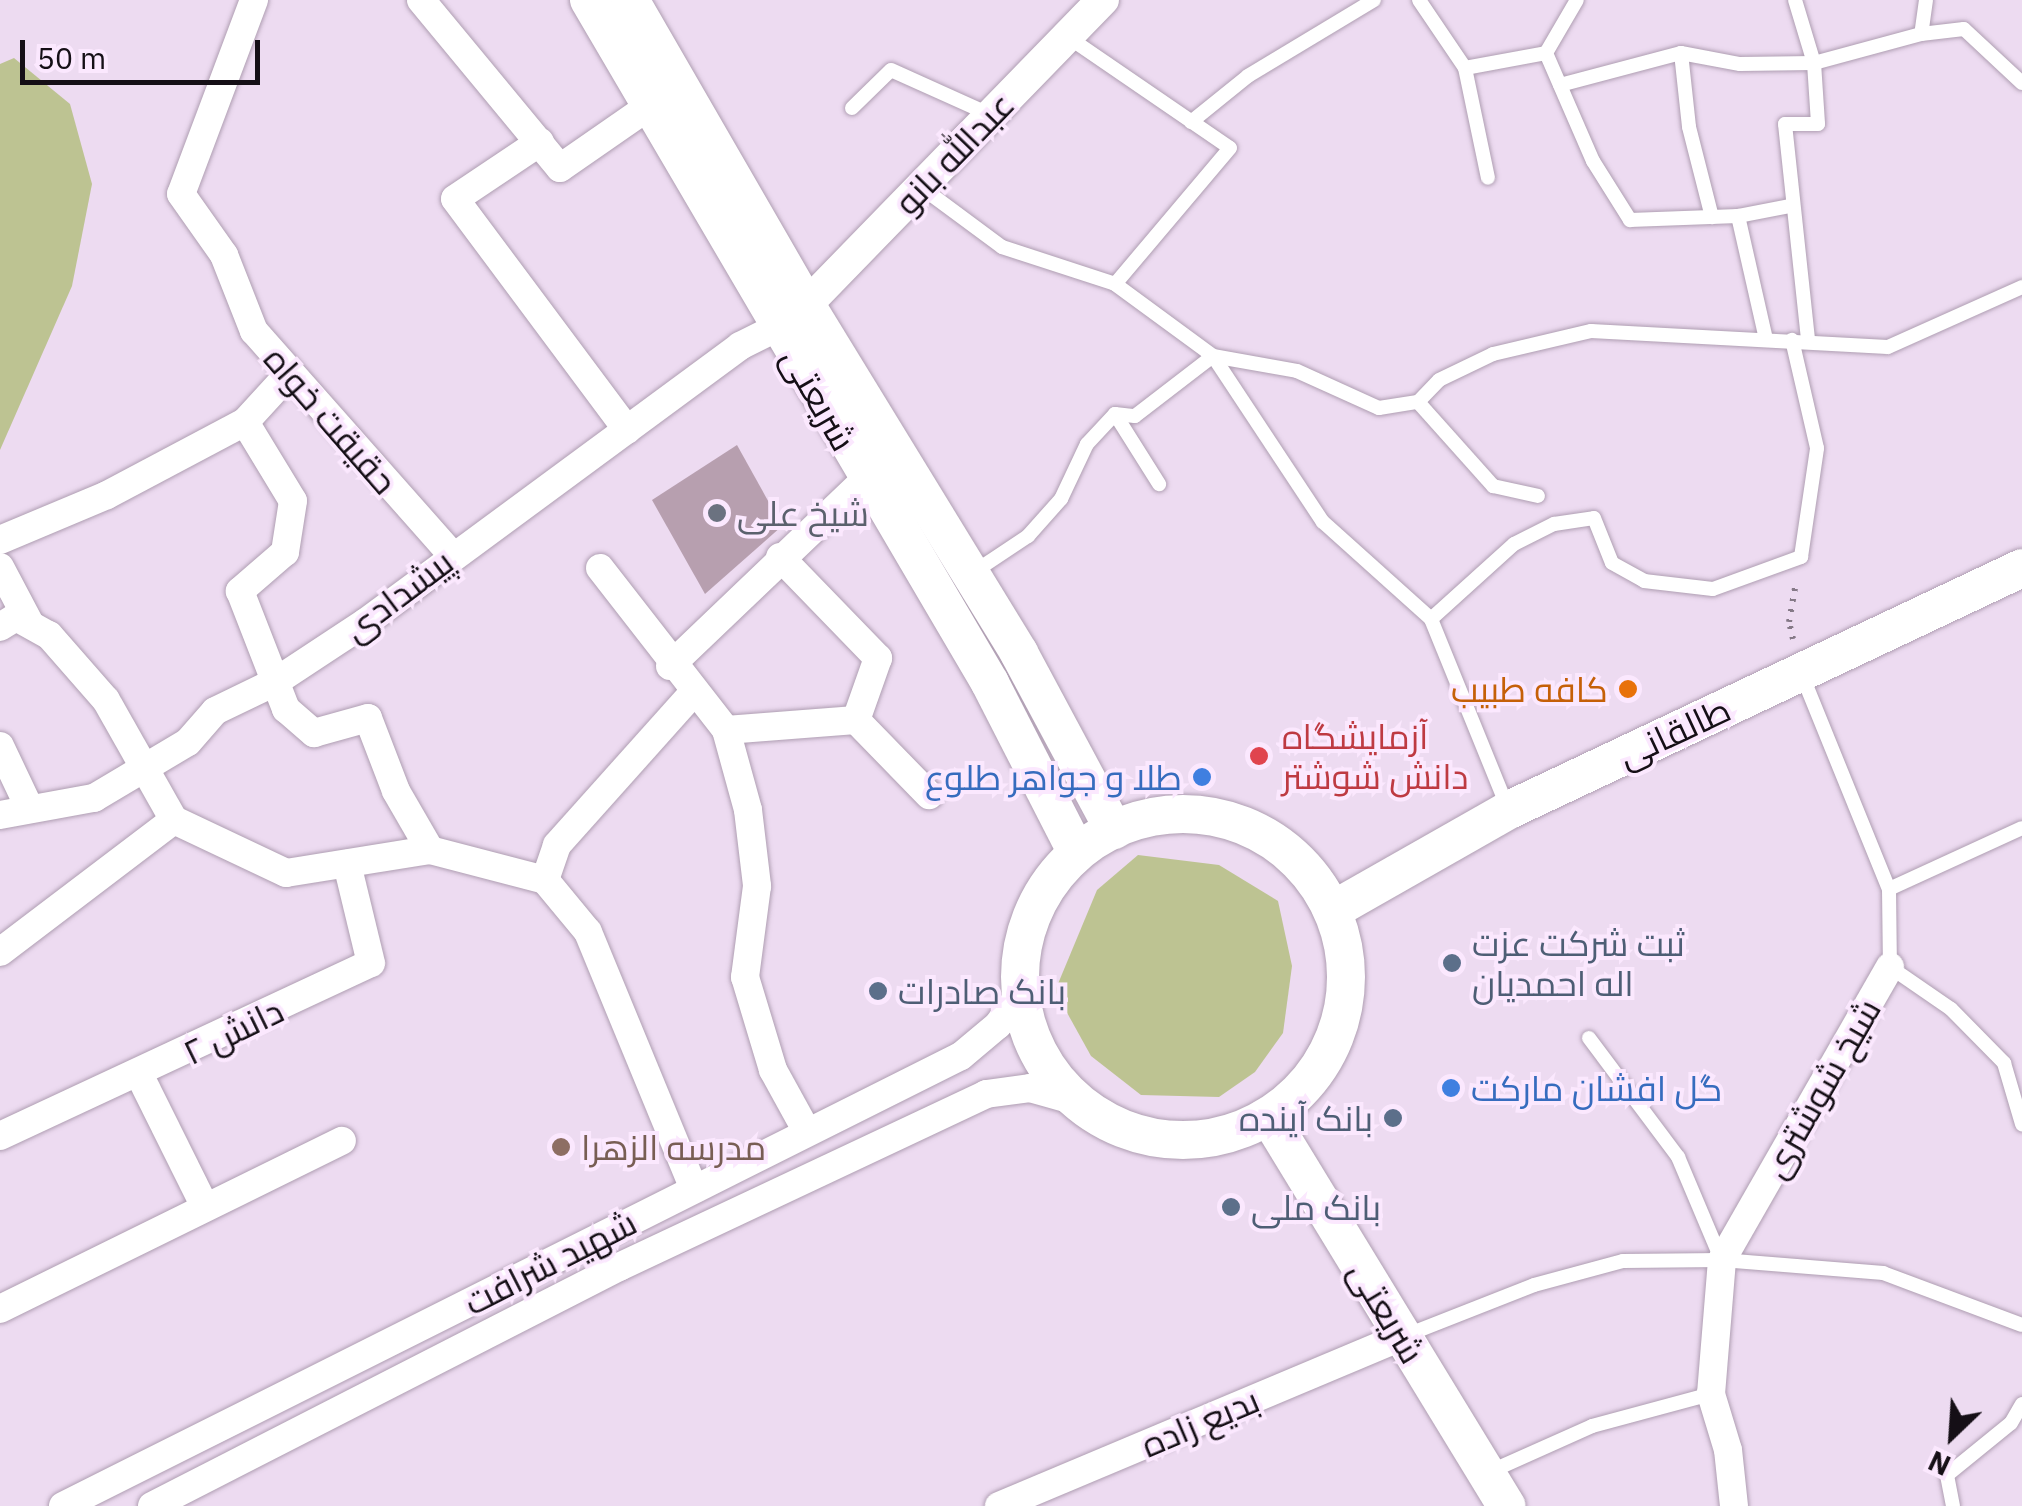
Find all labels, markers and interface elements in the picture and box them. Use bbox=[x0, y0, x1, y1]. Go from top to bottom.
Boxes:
scale bar bbox=[25, 20, 265, 82]
text: 50 m bbox=[37, 38, 106, 77]
street label: عبدالله بانو bbox=[886, 83, 1022, 223]
street label: حقیقت خواه bbox=[256, 338, 406, 502]
street label: شریعتی bbox=[773, 340, 865, 458]
place label: شیخ علی bbox=[737, 492, 869, 534]
marker: شیخ علی bbox=[706, 502, 728, 524]
street label: پیشدادی bbox=[335, 540, 461, 650]
place label: کافه طبیب bbox=[1451, 668, 1608, 710]
marker: کافه طبیب bbox=[1617, 678, 1639, 700]
street label: طالقانی bbox=[1611, 688, 1737, 776]
place label: آزمایشگاه دانش شوشتر bbox=[1282, 715, 1468, 797]
marker: آزمایشگاه دانش شوشتر bbox=[1246, 743, 1272, 769]
place label: طلا و جواهر طلوع bbox=[925, 756, 1182, 798]
marker: طلا و جواهر طلوع bbox=[1191, 766, 1213, 788]
place label: ثبت شرکت عزت اله احمدیان bbox=[1472, 922, 1685, 1004]
marker: ثبت شرکت عزت اله احمدیان bbox=[1441, 952, 1463, 974]
place label: بانک صادرات bbox=[898, 970, 1066, 1012]
marker: بانک صادرات bbox=[867, 980, 889, 1002]
street label: دانش ۲ bbox=[176, 989, 290, 1073]
street label: شیخ شوشتری bbox=[1753, 991, 1889, 1185]
place label: گل افشان مارکت bbox=[1471, 1067, 1722, 1109]
marker: گل افشان مارکت bbox=[1440, 1077, 1462, 1099]
place label: بانک آینده bbox=[1239, 1097, 1373, 1139]
marker: بانک آینده bbox=[1382, 1107, 1404, 1129]
place label: مدرسه الزهرا bbox=[581, 1126, 766, 1168]
marker: مدرسه الزهرا bbox=[550, 1136, 572, 1158]
place label: بانک ملی bbox=[1251, 1186, 1381, 1228]
marker: بانک ملی bbox=[1220, 1196, 1242, 1218]
street label: شهید شرافت bbox=[457, 1201, 643, 1323]
street label: شریعتی bbox=[1340, 1253, 1434, 1371]
street label: بدیع زاده bbox=[1135, 1378, 1265, 1466]
north arrow bbox=[1902, 1386, 2002, 1486]
text: N bbox=[1922, 1443, 1956, 1485]

